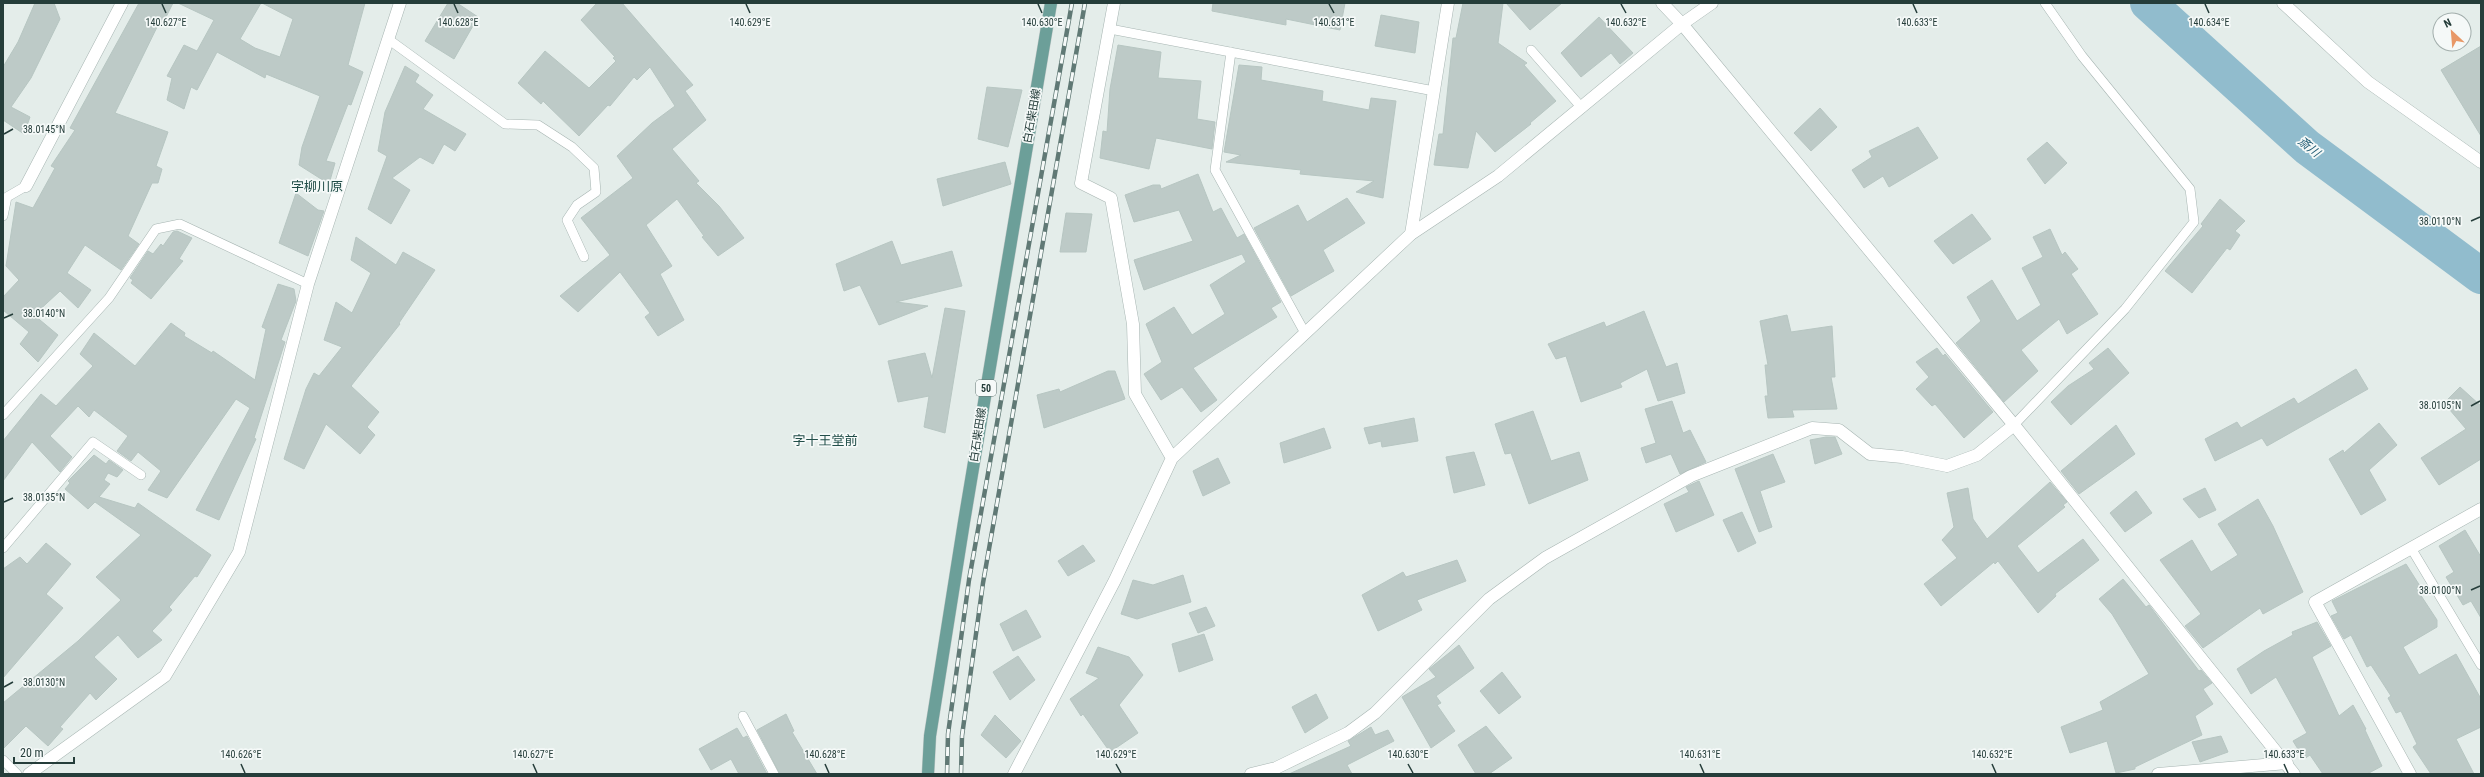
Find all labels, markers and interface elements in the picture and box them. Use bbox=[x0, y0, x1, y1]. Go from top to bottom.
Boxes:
north arrow bbox=[2432, 12, 2472, 52]
text: N bbox=[2442, 16, 2454, 31]
text: 140.627°E bbox=[146, 17, 187, 28]
text: 140.628°E bbox=[438, 17, 479, 28]
text: 140.629°E bbox=[730, 17, 771, 28]
text: 140.630°E bbox=[1022, 17, 1063, 28]
text: 140.631°E bbox=[1314, 17, 1355, 28]
text: 140.632°E bbox=[1606, 17, 1647, 28]
text: 140.633°E bbox=[1897, 17, 1938, 28]
text: 140.634°E bbox=[2189, 17, 2230, 28]
street label: 白石柴田線 bbox=[1021, 88, 1043, 144]
text: 38.0145°N bbox=[23, 124, 65, 135]
water label: 斎川 bbox=[2295, 134, 2324, 161]
district label: 字柳川原 bbox=[291, 179, 343, 194]
text: 38.0110°N bbox=[2419, 216, 2461, 227]
text: 38.0140°N bbox=[23, 308, 65, 319]
road number: 50 bbox=[976, 380, 996, 396]
text: 38.0105°N bbox=[2419, 400, 2461, 411]
street label: 白石柴田線 bbox=[967, 407, 989, 463]
district label: 字十王堂前 bbox=[792, 433, 858, 448]
text: 38.0135°N bbox=[23, 492, 65, 503]
text: 38.0100°N bbox=[2419, 585, 2461, 596]
text: 38.0130°N bbox=[23, 677, 65, 688]
scale bar bbox=[14, 739, 74, 765]
text: 20 m bbox=[20, 746, 44, 760]
text: 140.626°E bbox=[221, 749, 262, 760]
text: 140.627°E bbox=[513, 749, 554, 760]
text: 140.628°E bbox=[805, 749, 846, 760]
text: 140.629°E bbox=[1096, 749, 1137, 760]
text: 140.630°E bbox=[1388, 749, 1429, 760]
text: 140.631°E bbox=[1680, 749, 1721, 760]
text: 140.632°E bbox=[1972, 749, 2013, 760]
text: 140.633°E bbox=[2264, 749, 2305, 760]

